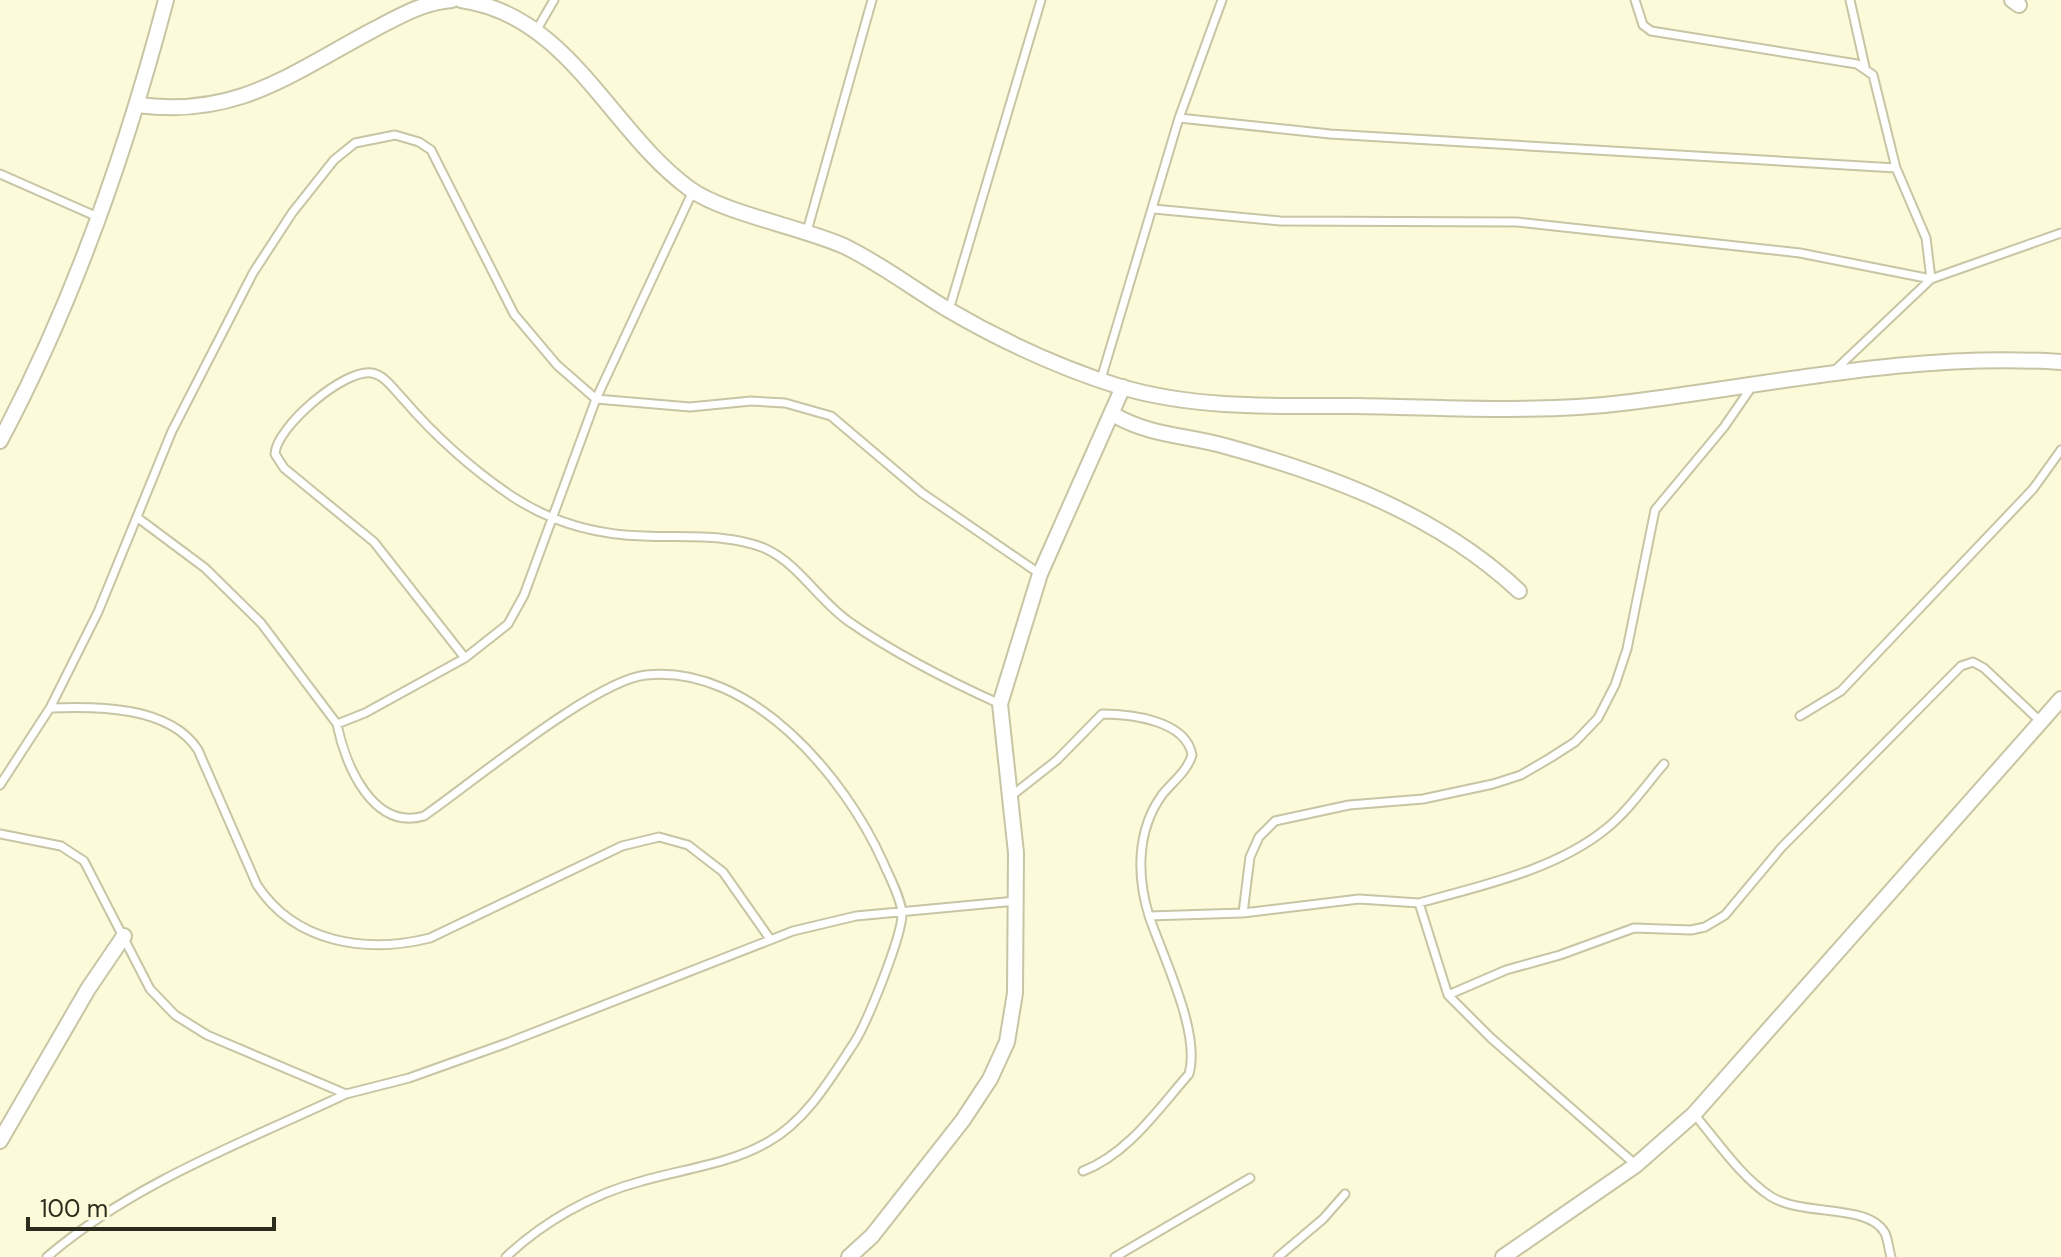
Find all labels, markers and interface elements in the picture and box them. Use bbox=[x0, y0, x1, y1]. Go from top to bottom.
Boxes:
scale bar bbox=[28, 1181, 274, 1231]
text: 100 m bbox=[40, 1193, 108, 1224]

